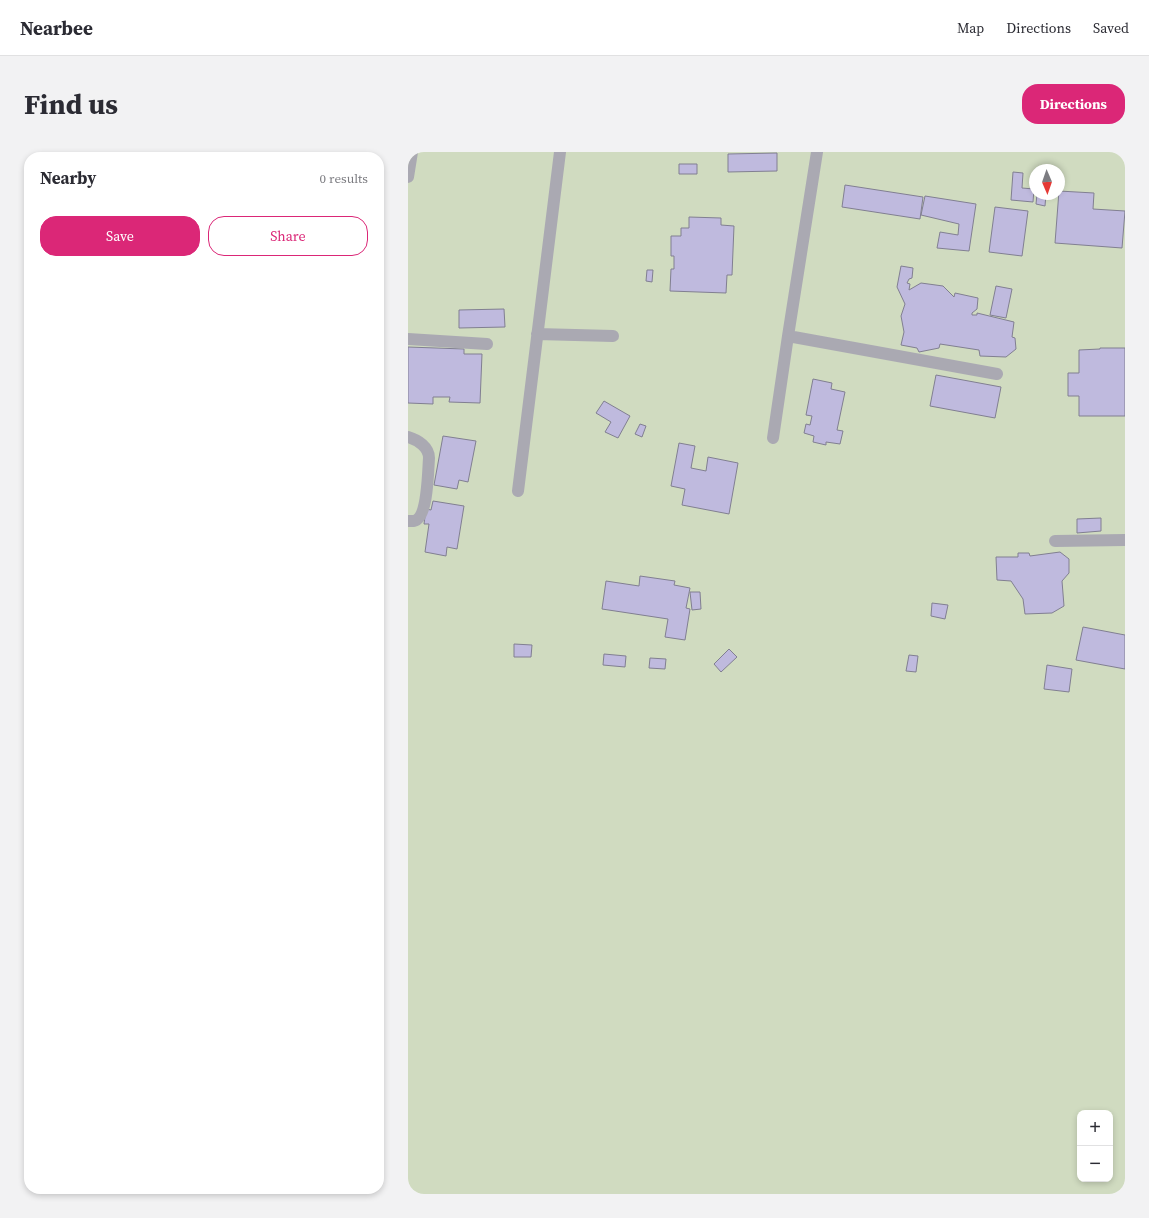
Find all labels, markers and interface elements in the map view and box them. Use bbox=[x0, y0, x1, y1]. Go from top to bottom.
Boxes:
text: Nearbee bbox=[20, 15, 93, 41]
text: Map bbox=[957, 18, 984, 38]
text: Directions bbox=[1006, 18, 1071, 38]
text: Saved bbox=[1093, 18, 1129, 38]
button: Directions bbox=[1022, 84, 1125, 124]
text: Find us bbox=[24, 85, 118, 123]
north arrow bbox=[1029, 164, 1065, 200]
text: Nearby bbox=[40, 166, 96, 190]
text: 0 results bbox=[320, 170, 368, 187]
button: Save bbox=[40, 216, 200, 256]
button: Share bbox=[208, 216, 368, 256]
map controls bbox=[1077, 1110, 1113, 1182]
button: + bbox=[1077, 1110, 1113, 1146]
button: − bbox=[1077, 1146, 1113, 1182]

